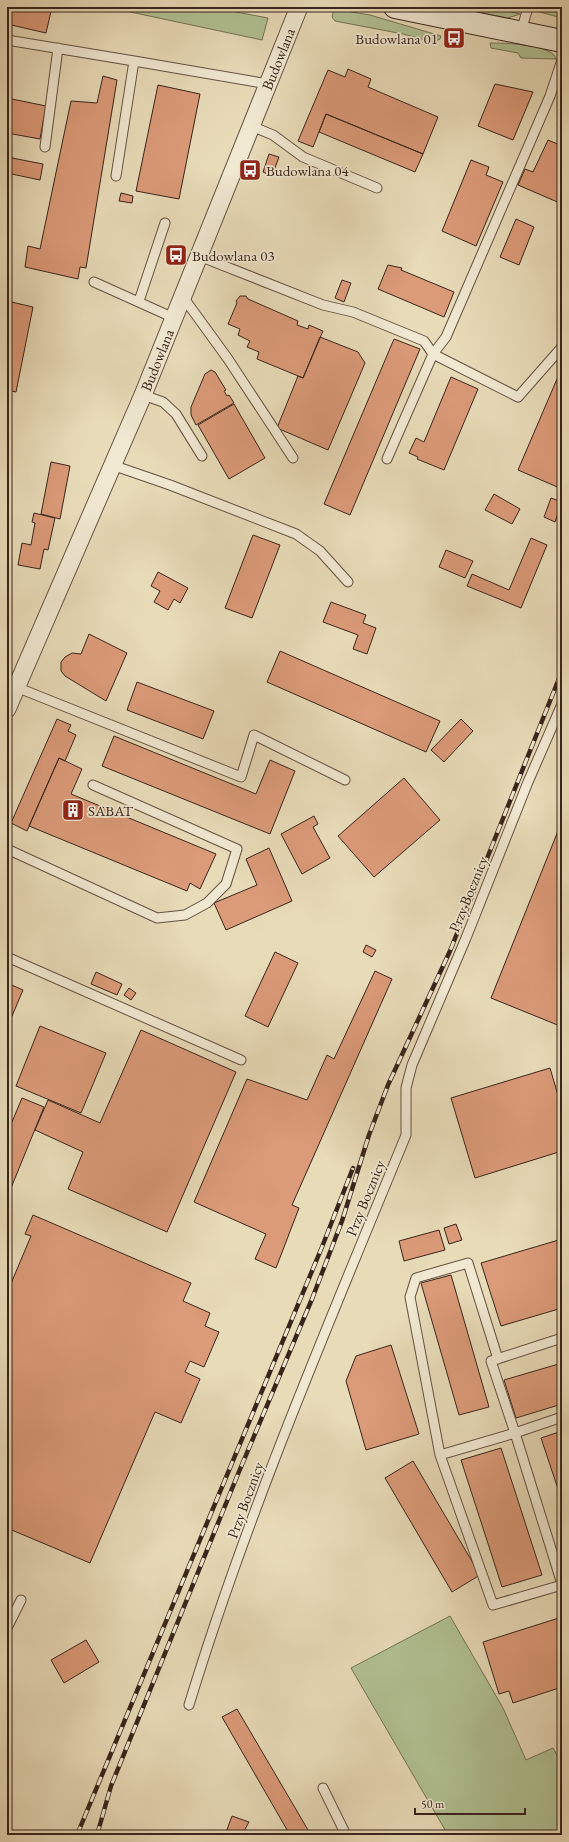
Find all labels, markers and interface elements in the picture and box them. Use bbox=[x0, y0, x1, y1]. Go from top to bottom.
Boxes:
street label: Budowlana bbox=[257, 25, 299, 93]
bus stop icon: Budowlana 01 bbox=[441, 25, 467, 51]
place label: Budowlana 01 bbox=[355, 29, 438, 48]
bus stop icon: Budowlana 04 bbox=[237, 157, 263, 183]
place label: Budowlana 04 bbox=[266, 161, 349, 180]
bus stop icon: Budowlana 03 bbox=[163, 242, 189, 268]
place label: Budowlana 03 bbox=[192, 246, 275, 265]
street label: Budowlana bbox=[136, 326, 178, 394]
building icon: SABAT bbox=[60, 797, 86, 823]
place label: SABAT bbox=[88, 801, 134, 820]
street label: Przy Bocznicy bbox=[444, 853, 492, 935]
street label: Przy Bocznicy bbox=[341, 1157, 389, 1239]
street label: Przy Bocznicy bbox=[222, 1459, 268, 1541]
scale bar bbox=[415, 1790, 525, 1816]
text: 50 m bbox=[421, 1796, 445, 1812]

